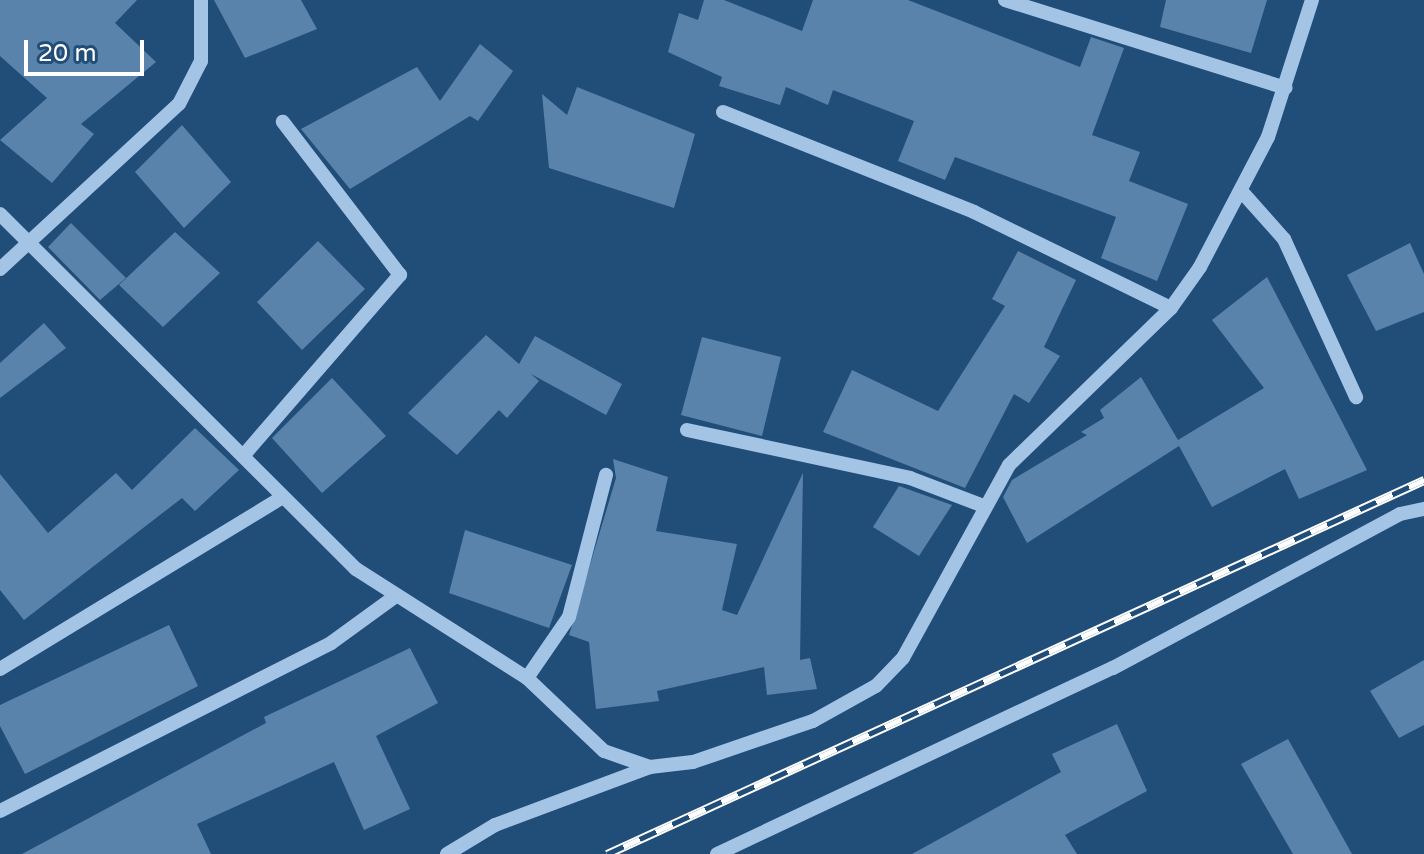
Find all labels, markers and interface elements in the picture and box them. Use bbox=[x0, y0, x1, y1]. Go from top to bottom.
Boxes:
scale bar bbox=[28, 24, 148, 74]
text: 20 m bbox=[38, 39, 96, 68]

